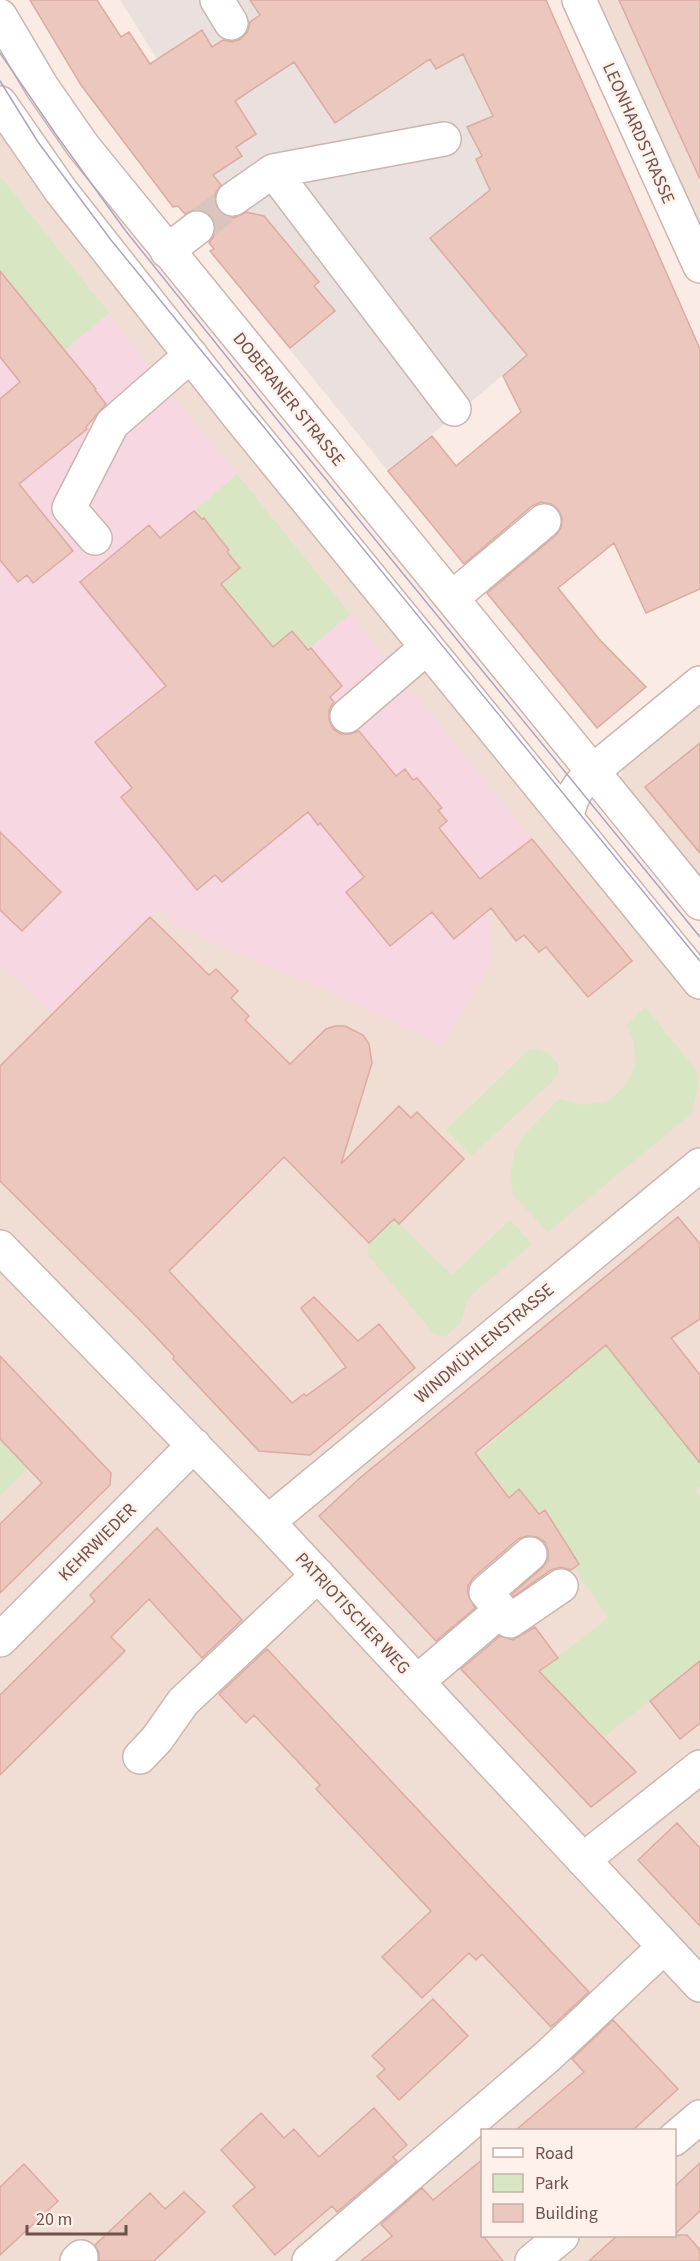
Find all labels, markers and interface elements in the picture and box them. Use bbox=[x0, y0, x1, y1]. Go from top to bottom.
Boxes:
street label: LEONHARDSTRASSE bbox=[596, 59, 681, 208]
street label: DOBERANER STRASSE bbox=[227, 327, 350, 471]
street label: WINDMÜHLENSTRASSE bbox=[409, 1277, 559, 1409]
street label: KEHRWIEDER bbox=[53, 1498, 142, 1587]
street label: PATRIOTISCHER WEG bbox=[289, 1547, 416, 1680]
legend bbox=[481, 2129, 676, 2237]
text: Road bbox=[535, 2141, 574, 2166]
text: Park bbox=[535, 2171, 569, 2196]
scale bar bbox=[27, 2198, 126, 2236]
text: Building bbox=[535, 2201, 598, 2226]
text: 20 m bbox=[36, 2207, 72, 2232]

